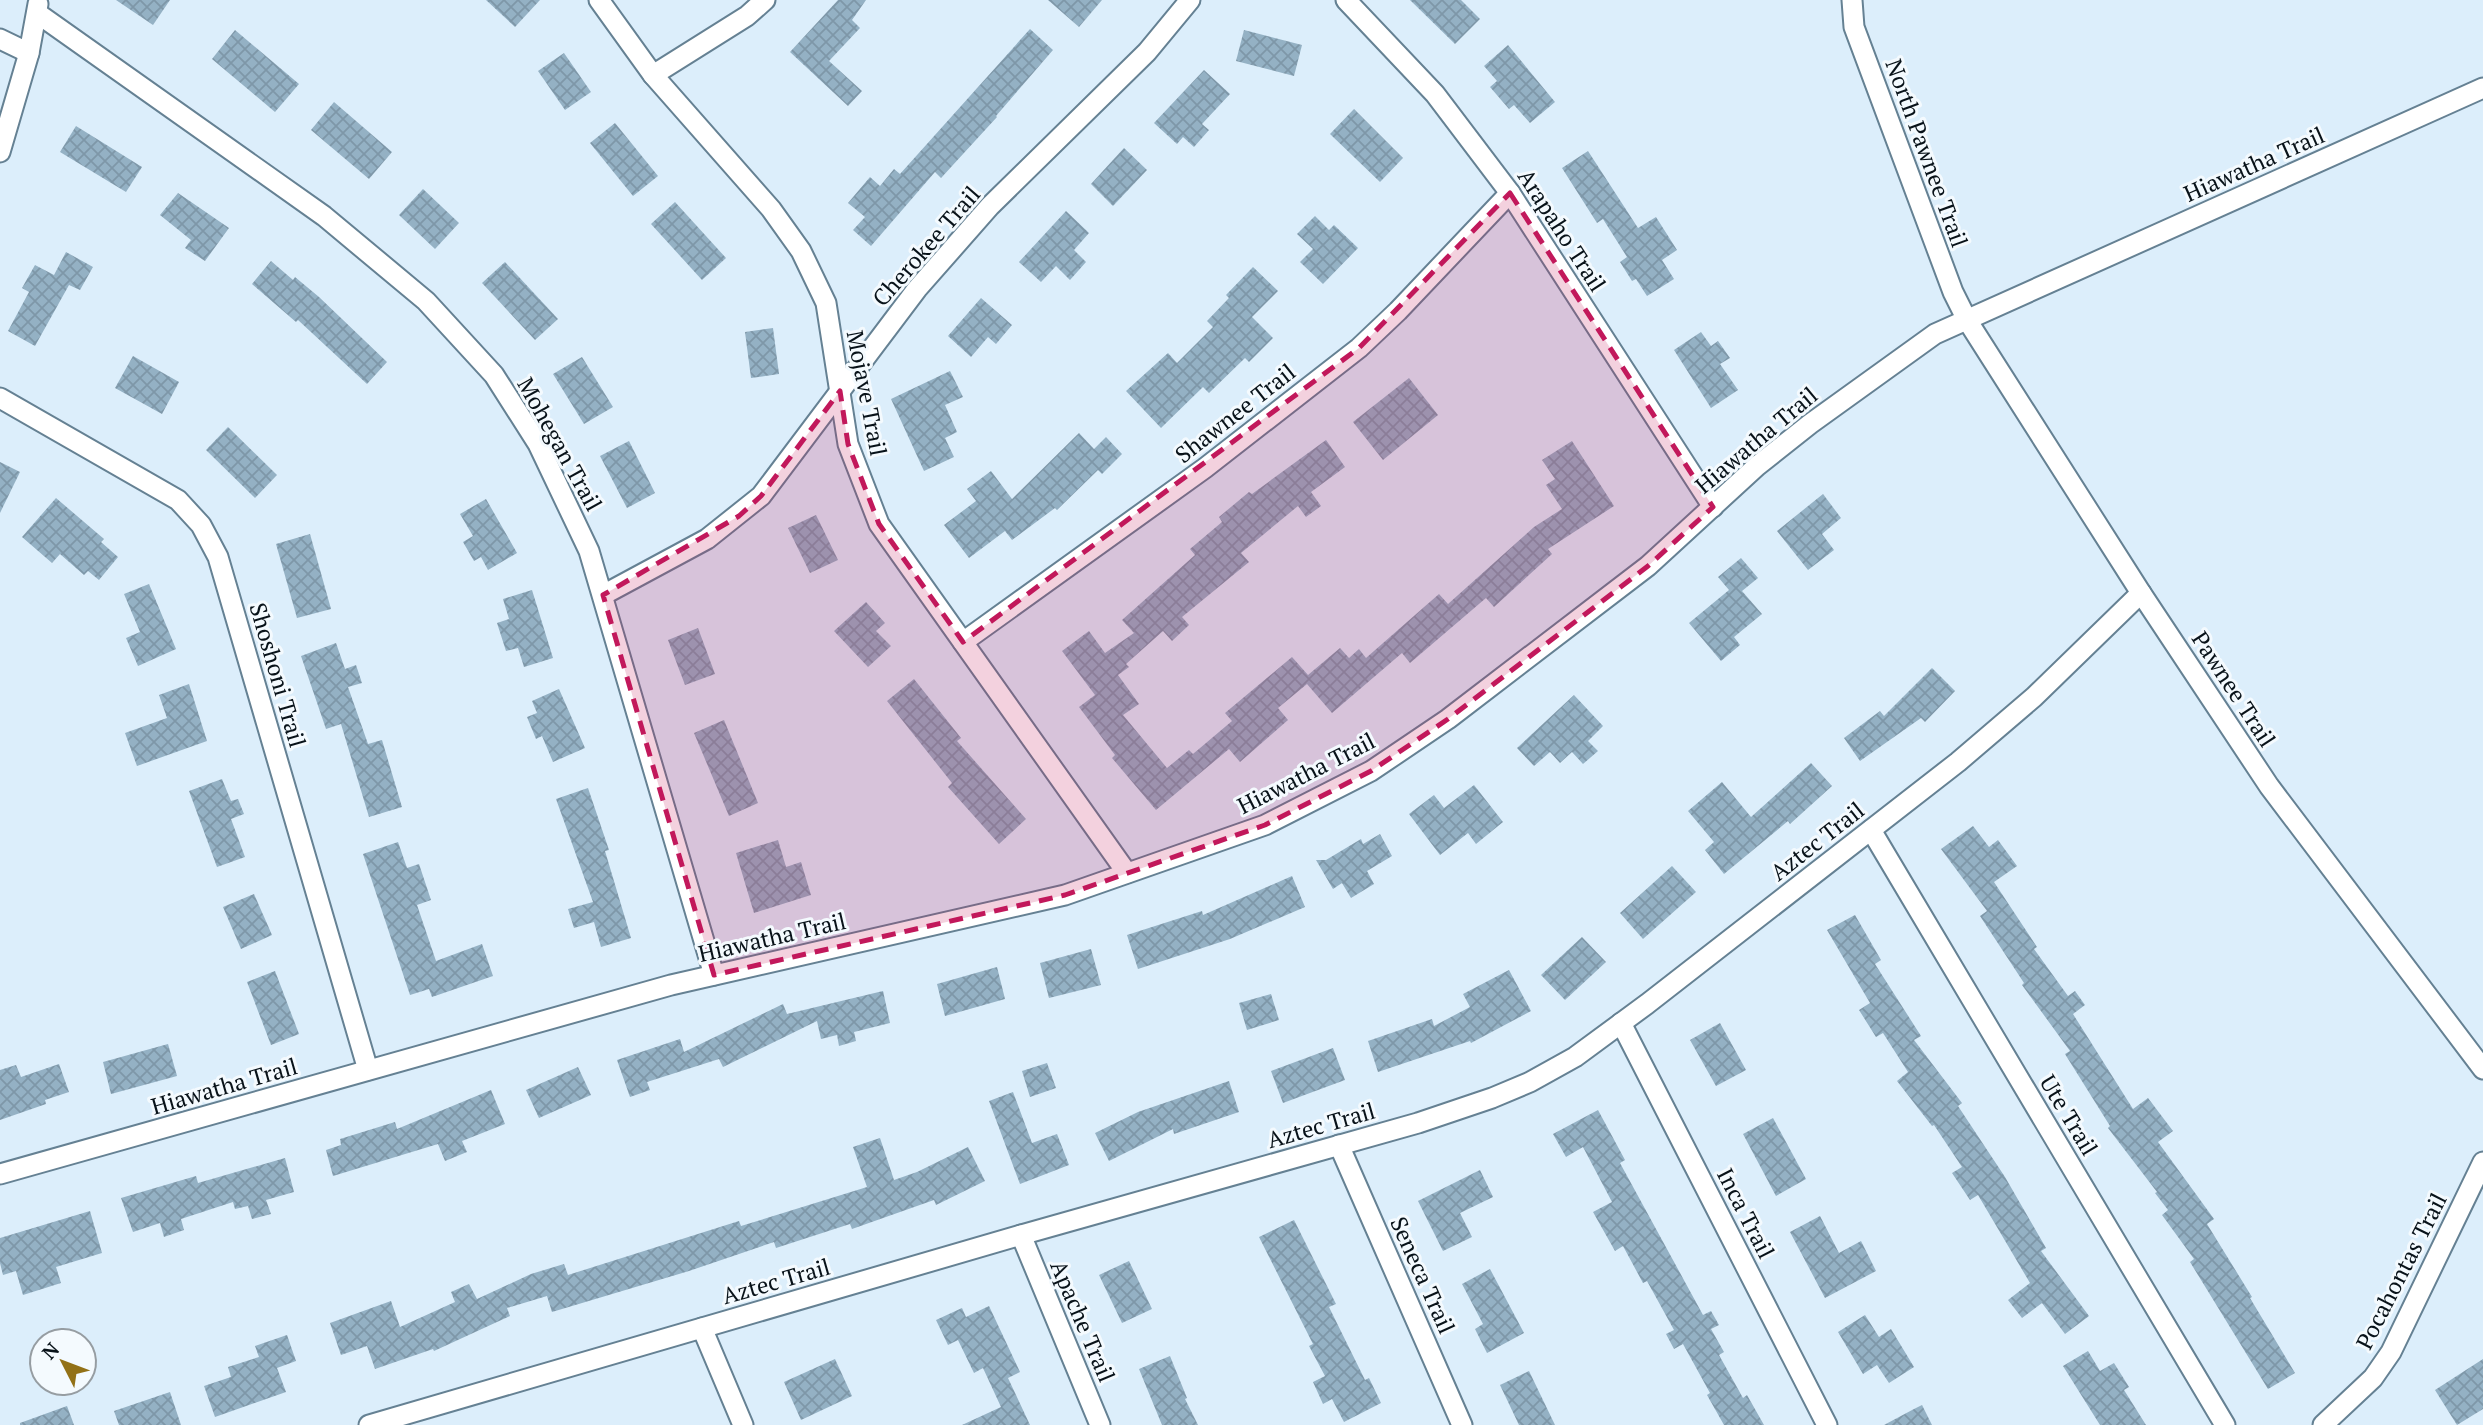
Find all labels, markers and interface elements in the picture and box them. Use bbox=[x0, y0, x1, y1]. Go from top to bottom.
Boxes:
street label: North Pawnee Trail bbox=[1879, 55, 1975, 252]
street label: Hiawatha Trail bbox=[2179, 119, 2329, 209]
street label: Arapaho Trail bbox=[1511, 163, 1613, 297]
street label: Cherokee Trail bbox=[865, 179, 987, 313]
street label: Mojave Trail bbox=[840, 328, 894, 458]
street label: Shawnee Trail bbox=[1169, 356, 1302, 470]
street label: Mohegan Trail bbox=[510, 372, 610, 517]
street label: Hiawatha Trail bbox=[1688, 380, 1824, 500]
street label: Shoshoni Trail bbox=[243, 599, 313, 751]
street label: Pawnee Trail bbox=[2185, 625, 2283, 753]
street label: Hiawatha Trail bbox=[1232, 725, 1380, 821]
street label: Aztec Trail bbox=[1764, 795, 1870, 887]
street label: Hiawatha Trail bbox=[695, 905, 849, 969]
street label: Hiawatha Trail bbox=[147, 1050, 301, 1122]
street label: Ute Trail bbox=[2033, 1069, 2105, 1161]
street label: Aztec Trail bbox=[1263, 1095, 1379, 1155]
street label: Inca Trail bbox=[1710, 1163, 1782, 1264]
street label: Pocahontas Trail bbox=[2348, 1188, 2454, 1354]
street label: Seneca Trail bbox=[1383, 1212, 1463, 1338]
street label: Aztec Trail bbox=[718, 1251, 834, 1311]
street label: Apache Trail bbox=[1043, 1255, 1123, 1387]
north arrow bbox=[28, 1327, 98, 1397]
text: N bbox=[36, 1336, 65, 1364]

